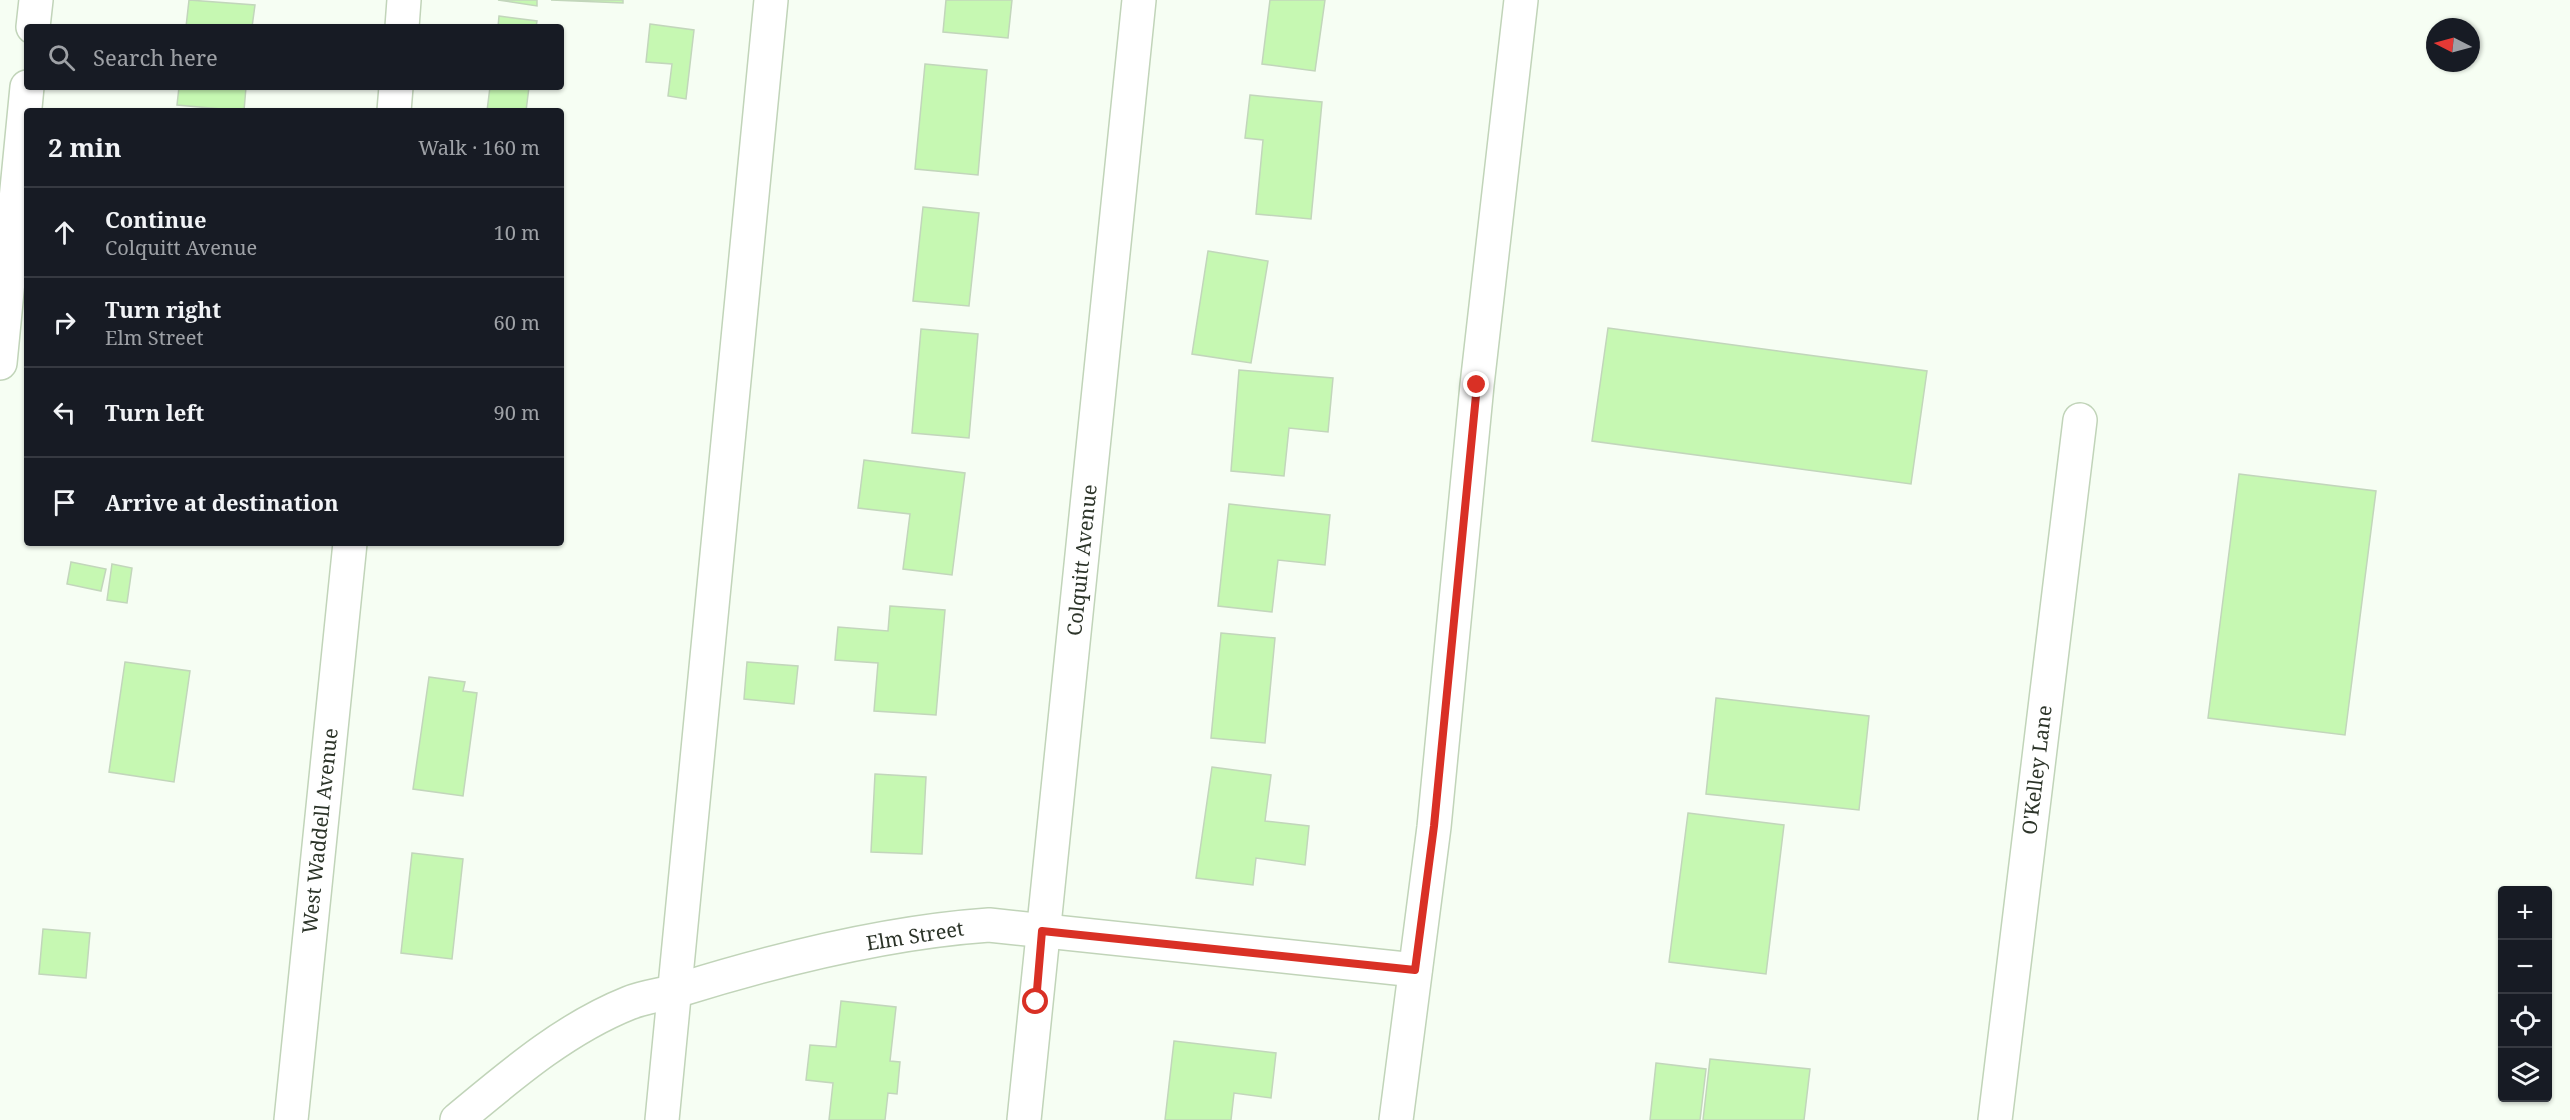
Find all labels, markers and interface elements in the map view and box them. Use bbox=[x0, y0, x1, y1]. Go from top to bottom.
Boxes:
north arrow bbox=[2426, 18, 2480, 72]
search box bbox=[24, 24, 564, 90]
icon: search bbox=[45, 41, 78, 74]
text: Search here bbox=[93, 42, 218, 72]
text: 2 min bbox=[48, 129, 122, 165]
text: Walk · 160 m bbox=[418, 134, 540, 161]
text: Continue bbox=[105, 204, 207, 234]
icon: ahead bbox=[48, 216, 81, 249]
text: 10 m bbox=[494, 219, 540, 246]
text: Colquitt Avenue bbox=[105, 234, 257, 261]
text: Turn right bbox=[105, 294, 221, 324]
icon: right bbox=[48, 306, 81, 339]
text: 60 m bbox=[494, 309, 540, 336]
text: Elm Street bbox=[105, 324, 204, 351]
route end bbox=[1463, 371, 1489, 397]
icon: left bbox=[48, 396, 81, 429]
text: Turn left bbox=[105, 397, 204, 427]
text: 90 m bbox=[494, 399, 540, 426]
street label: Colquitt Avenue bbox=[1060, 483, 1103, 637]
icon: arrive bbox=[48, 486, 81, 519]
text: Arrive at destination bbox=[105, 487, 339, 517]
street label: O'Kelley Lane bbox=[2015, 704, 2058, 836]
street label: West Waddell Avenue bbox=[295, 727, 344, 935]
map controls bbox=[2498, 886, 2552, 1102]
button: + bbox=[2498, 886, 2552, 940]
street label: Elm Street bbox=[864, 914, 966, 957]
button: − bbox=[2498, 940, 2552, 994]
route start bbox=[1022, 988, 1048, 1014]
button: locate bbox=[2498, 994, 2552, 1048]
button: layers bbox=[2498, 1048, 2552, 1102]

